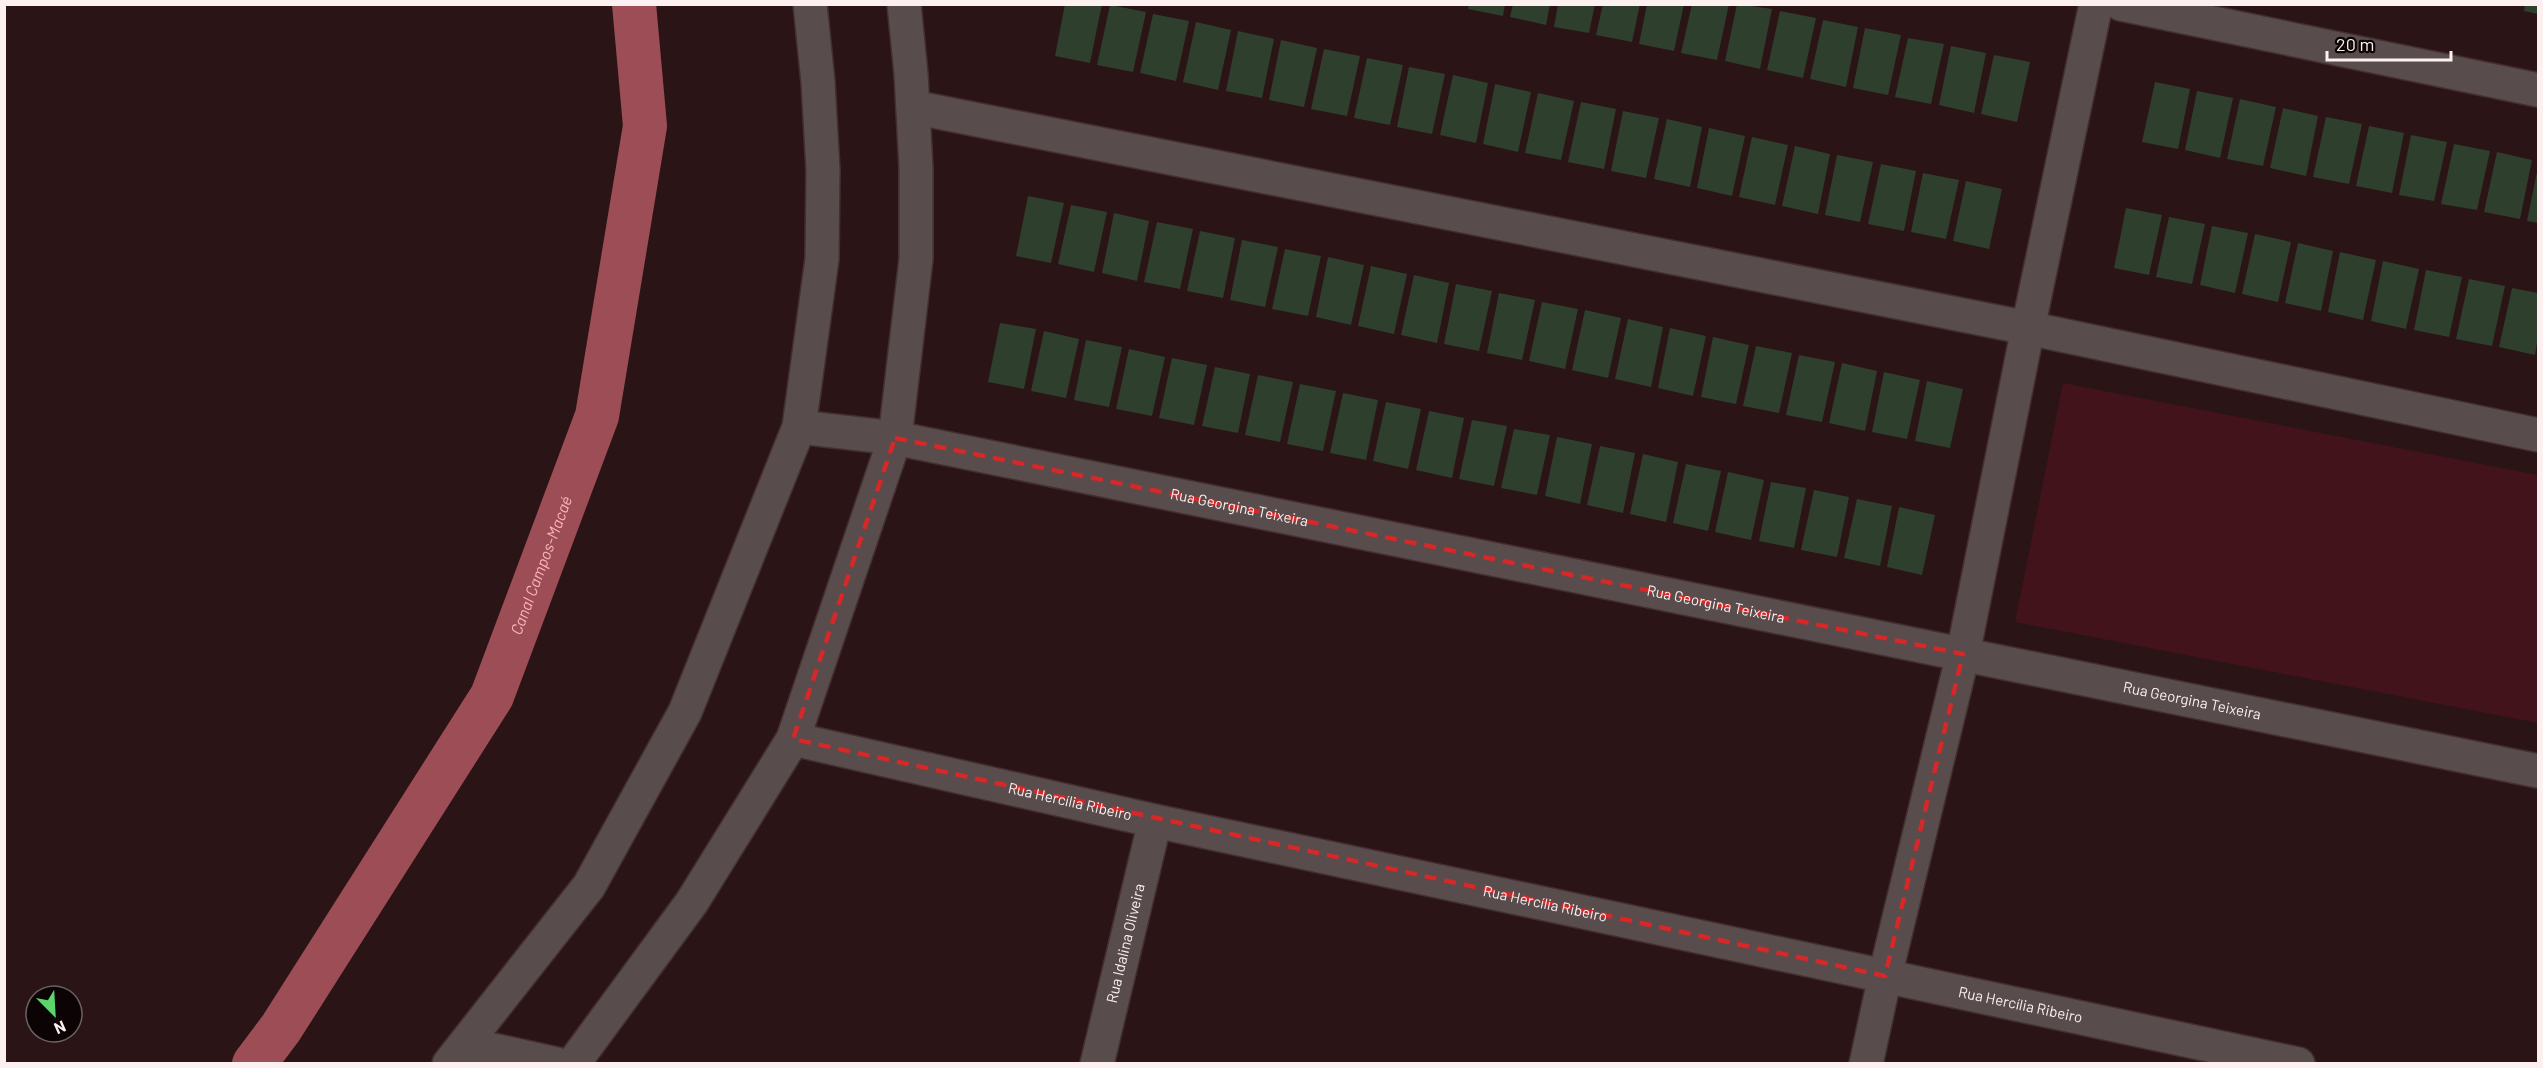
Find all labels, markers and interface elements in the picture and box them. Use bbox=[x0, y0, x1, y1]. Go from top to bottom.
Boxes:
scale bar bbox=[2327, 24, 2452, 62]
text: 20 m bbox=[2336, 33, 2374, 55]
street label: Rua Georgina Teixeira bbox=[1169, 484, 1310, 530]
water label: Canal Campos-Macaé bbox=[506, 493, 575, 637]
street label: Rua Georgina Teixeira bbox=[1645, 581, 1786, 626]
street label: Rua Georgina Teixeira bbox=[2122, 677, 2263, 723]
street label: Rua Hercília Ribeiro bbox=[1006, 778, 1134, 824]
street label: Rua Hercília Ribeiro bbox=[1482, 881, 1609, 925]
street label: Rua Idalina Oliveira bbox=[1102, 882, 1148, 1005]
street label: Rua Hercília Ribeiro bbox=[1957, 982, 2084, 1026]
north arrow bbox=[24, 984, 84, 1044]
text: N bbox=[52, 1017, 69, 1039]

